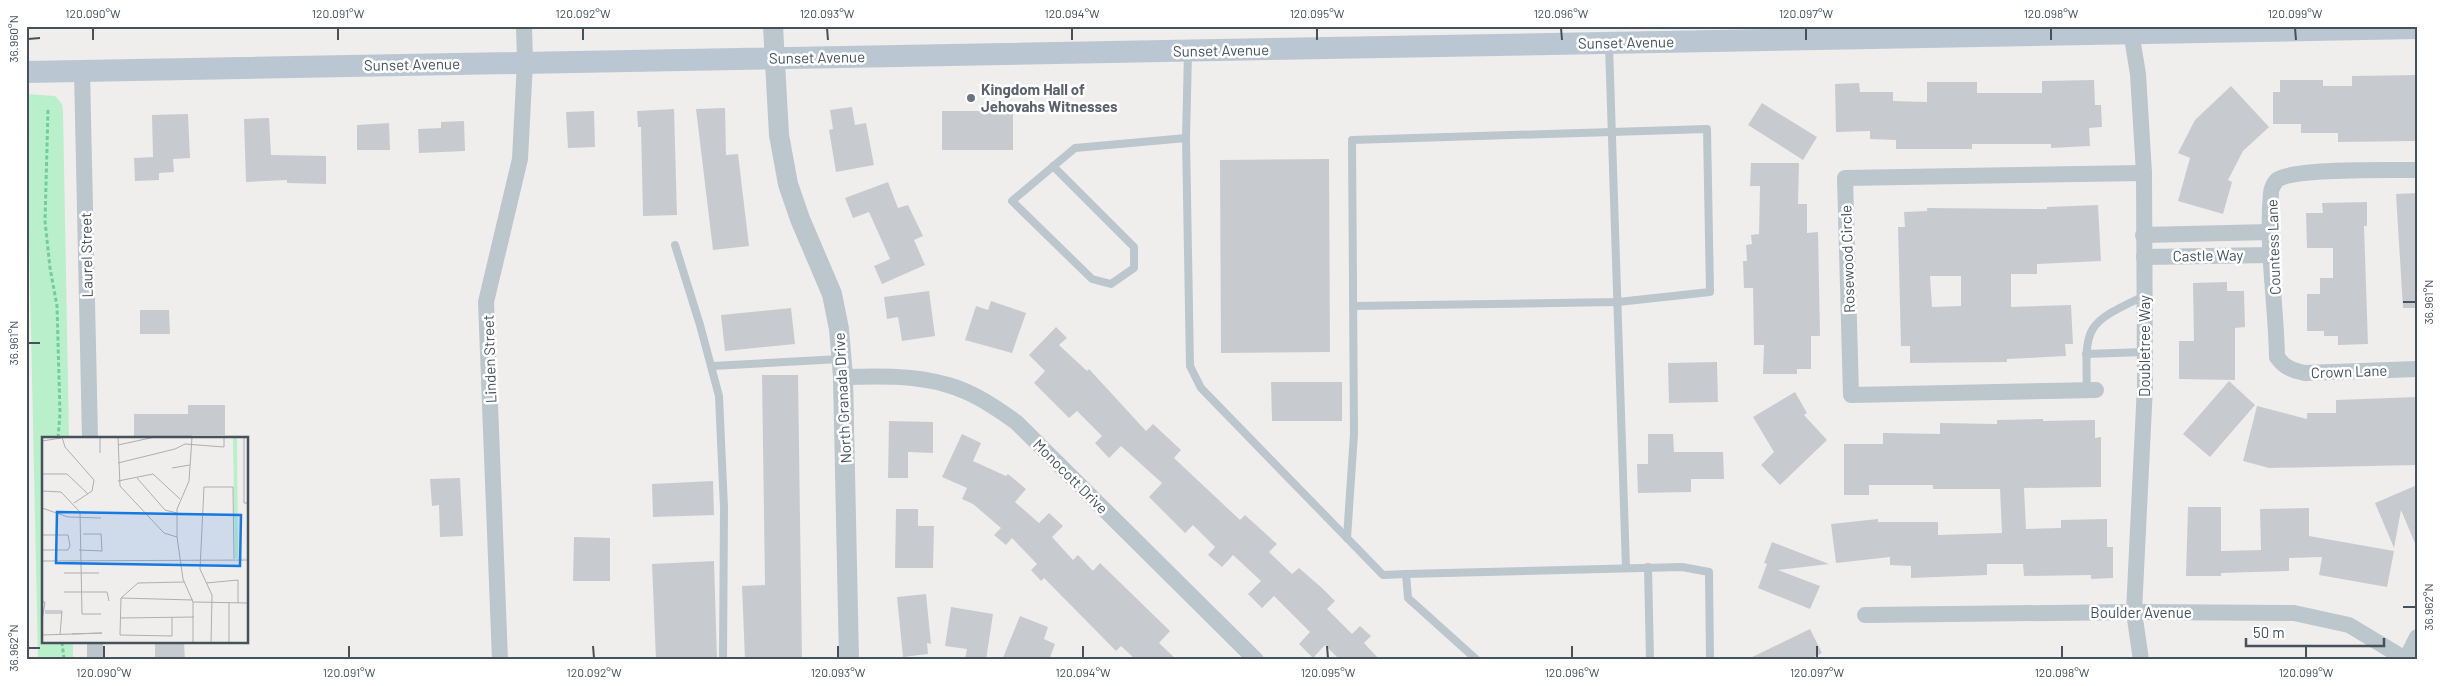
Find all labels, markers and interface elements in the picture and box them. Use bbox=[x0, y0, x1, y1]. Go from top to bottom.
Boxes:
text: 120.090°W bbox=[65, 6, 121, 20]
text: 120.091°W bbox=[312, 6, 365, 20]
text: 120.092°W bbox=[556, 6, 611, 20]
text: 120.093°W bbox=[800, 6, 855, 20]
text: 120.094°W bbox=[1044, 6, 1100, 20]
text: 120.095°W bbox=[1290, 6, 1345, 20]
text: 120.096°W bbox=[1534, 6, 1589, 20]
text: 120.097°W bbox=[1779, 6, 1834, 20]
text: 120.098°W bbox=[2024, 6, 2079, 20]
text: 120.099°W bbox=[2268, 6, 2323, 20]
text: 36.960°N bbox=[6, 15, 20, 63]
street label: Sunset Avenue bbox=[1578, 32, 1674, 52]
street label: Sunset Avenue bbox=[1173, 40, 1269, 60]
street label: Sunset Avenue bbox=[769, 47, 865, 67]
street label: Sunset Avenue bbox=[364, 54, 460, 74]
place label: Kingdom Hall of Jehovahs Witnesses bbox=[981, 80, 1118, 115]
marker: Kingdom Hall of Jehovahs Witnesses bbox=[965, 92, 977, 104]
street label: Countess Lane bbox=[2262, 199, 2284, 295]
street label: Rosewood Circle bbox=[1836, 205, 1858, 313]
street label: Laurel Street bbox=[76, 212, 96, 298]
street label: Castle Way bbox=[2172, 245, 2244, 265]
text: 36.961°N bbox=[2421, 280, 2435, 324]
street label: Doubletree Way bbox=[2135, 295, 2153, 397]
street label: Linden Street bbox=[478, 314, 500, 404]
text: 36.961°N bbox=[6, 321, 20, 365]
street label: North Granada Drive bbox=[830, 332, 854, 464]
street label: Crown Lane bbox=[2310, 361, 2388, 381]
street label: Monocott Drive bbox=[1030, 435, 1112, 517]
inset map bbox=[42, 437, 249, 644]
text: 36.962°N bbox=[2421, 583, 2435, 631]
street label: Boulder Avenue bbox=[2090, 603, 2192, 621]
scale bar bbox=[2246, 616, 2383, 648]
text: 50 m bbox=[2253, 623, 2285, 641]
text: 36.962°N bbox=[6, 624, 20, 672]
text: 120.090°W bbox=[76, 665, 132, 679]
text: 120.091°W bbox=[323, 665, 376, 679]
text: 120.092°W bbox=[567, 665, 622, 679]
text: 120.093°W bbox=[811, 665, 866, 679]
text: 120.094°W bbox=[1055, 665, 1111, 679]
text: 120.095°W bbox=[1301, 665, 1356, 679]
text: 120.096°W bbox=[1545, 665, 1600, 679]
text: 120.097°W bbox=[1790, 665, 1845, 679]
text: 120.098°W bbox=[2035, 665, 2090, 679]
text: 120.099°W bbox=[2279, 665, 2334, 679]

